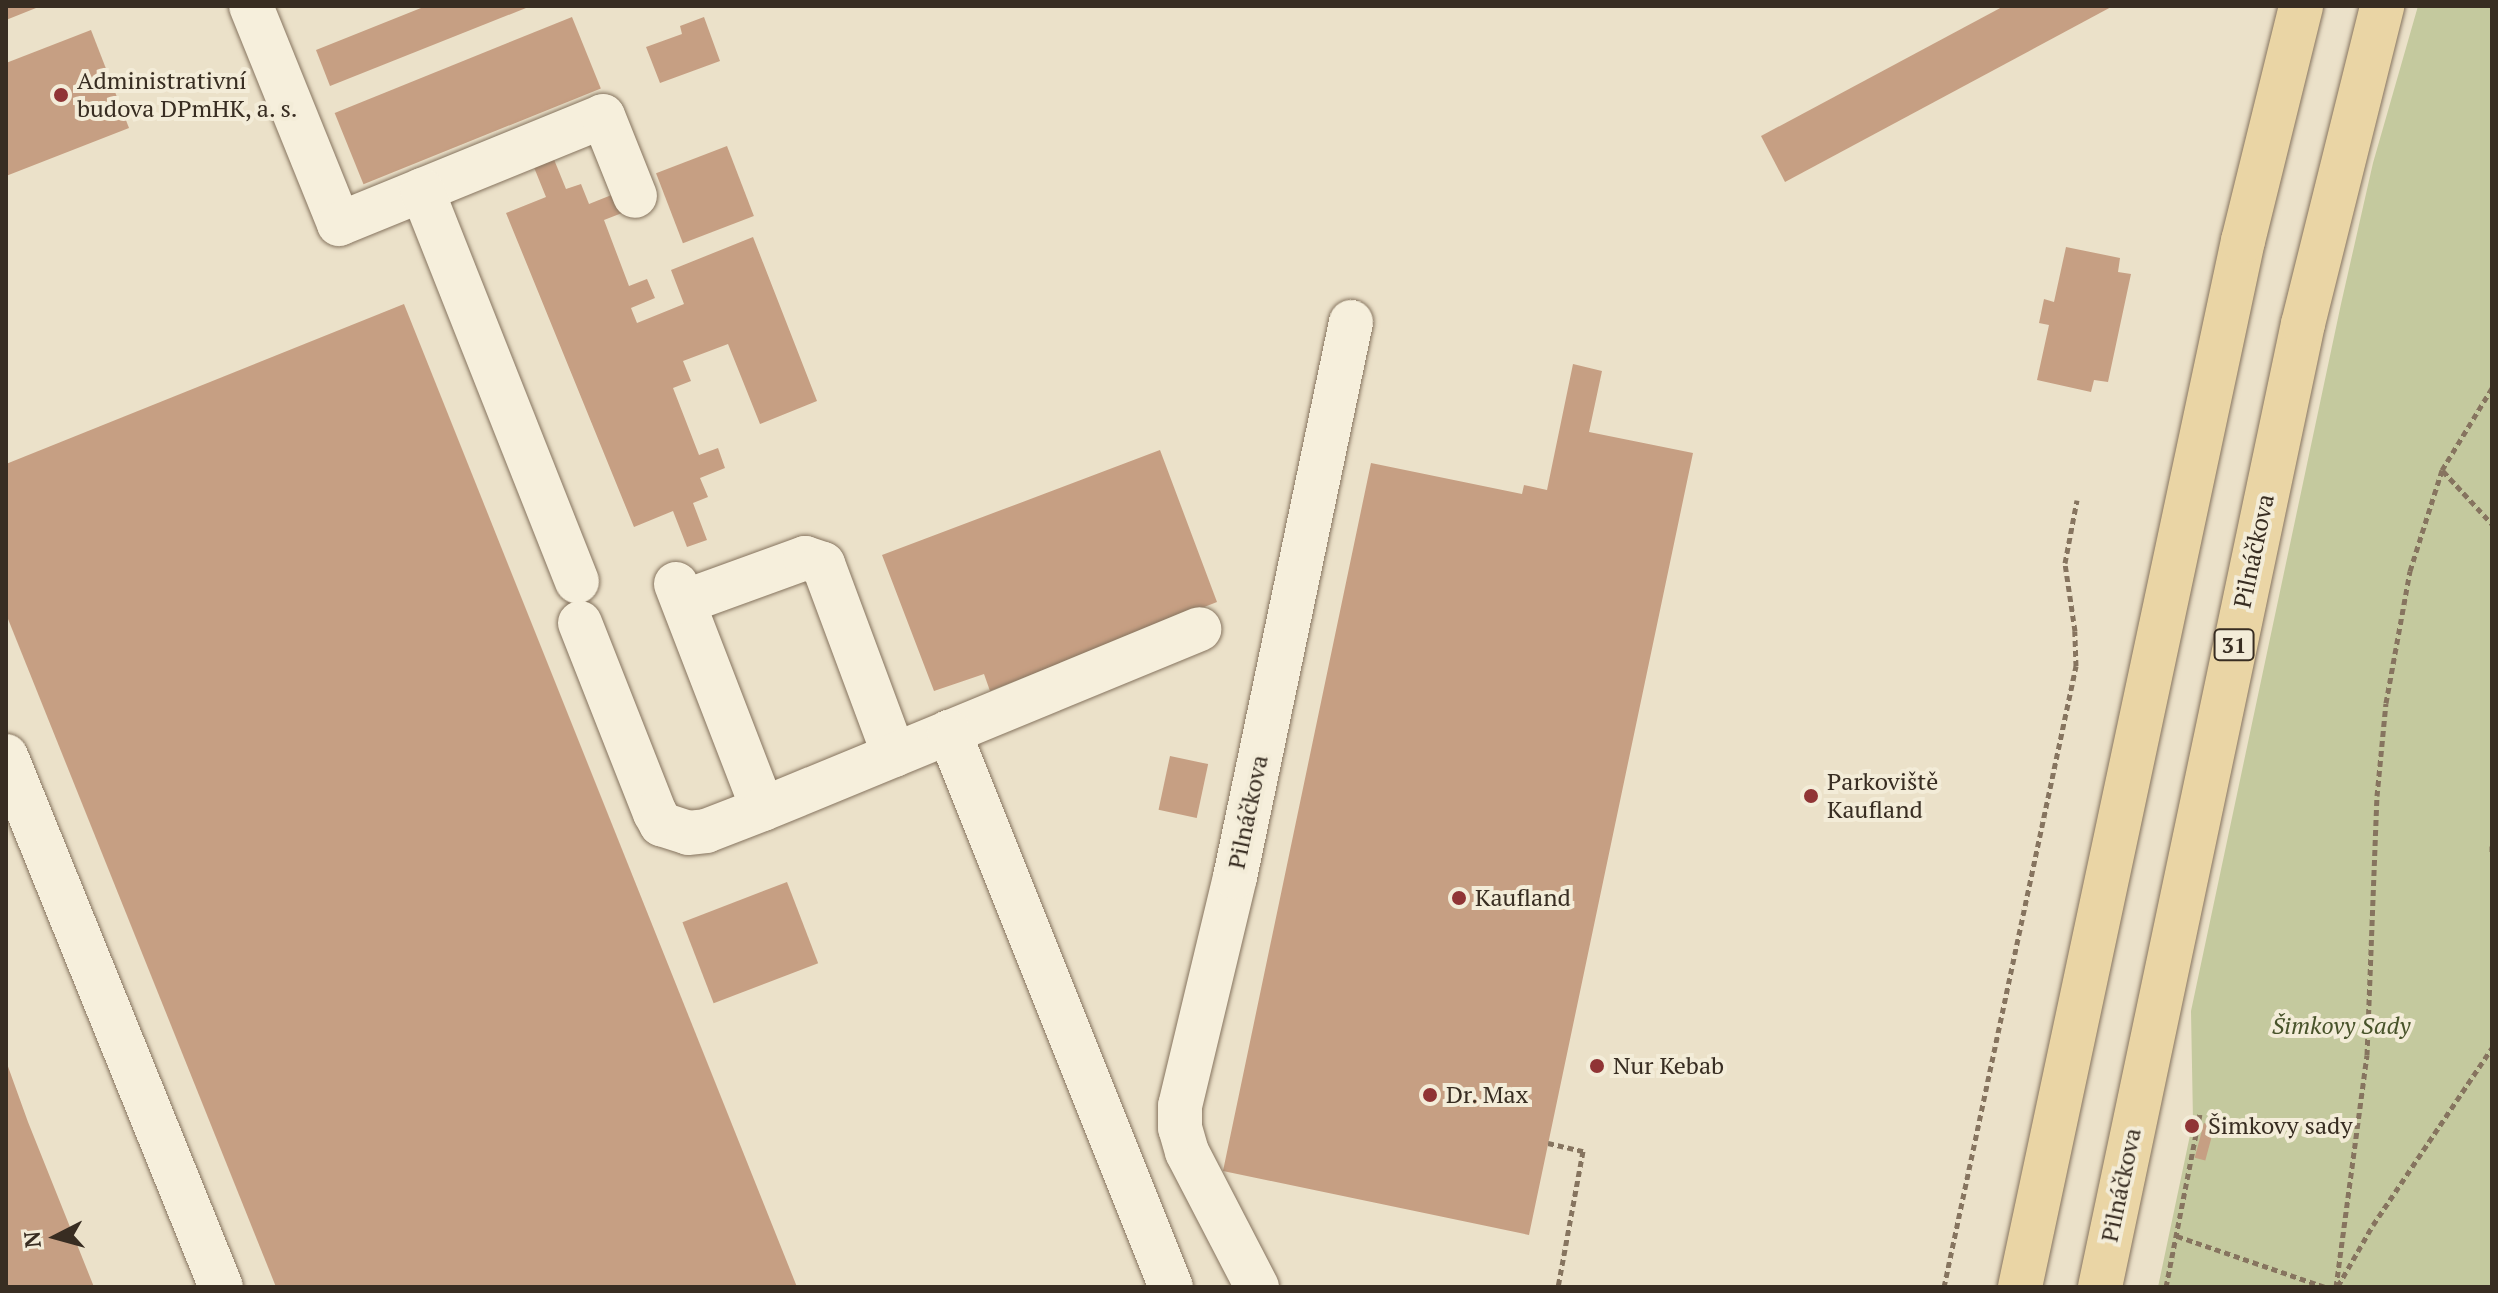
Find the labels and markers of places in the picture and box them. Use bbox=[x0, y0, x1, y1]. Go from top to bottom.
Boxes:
place label: Administrativní budova DPmHK, a. s. bbox=[77, 67, 299, 123]
marker: Administrativní budova DPmHK, a. s. bbox=[52, 86, 70, 104]
place label: Parkoviště Kaufland bbox=[1827, 768, 1938, 824]
marker: Parkoviště Kaufland bbox=[1802, 787, 1820, 805]
place label: Kaufland bbox=[1475, 884, 1571, 912]
marker: Kaufland bbox=[1450, 889, 1468, 907]
place label: Nur Kebab bbox=[1613, 1052, 1724, 1080]
marker: Nur Kebab bbox=[1588, 1057, 1606, 1075]
place label: Dr. Max bbox=[1446, 1081, 1529, 1109]
marker: Dr. Max bbox=[1421, 1086, 1439, 1104]
place label: Šimkovy sady bbox=[2208, 1112, 2353, 1140]
marker: Šimkovy sady bbox=[2183, 1117, 2201, 1135]

